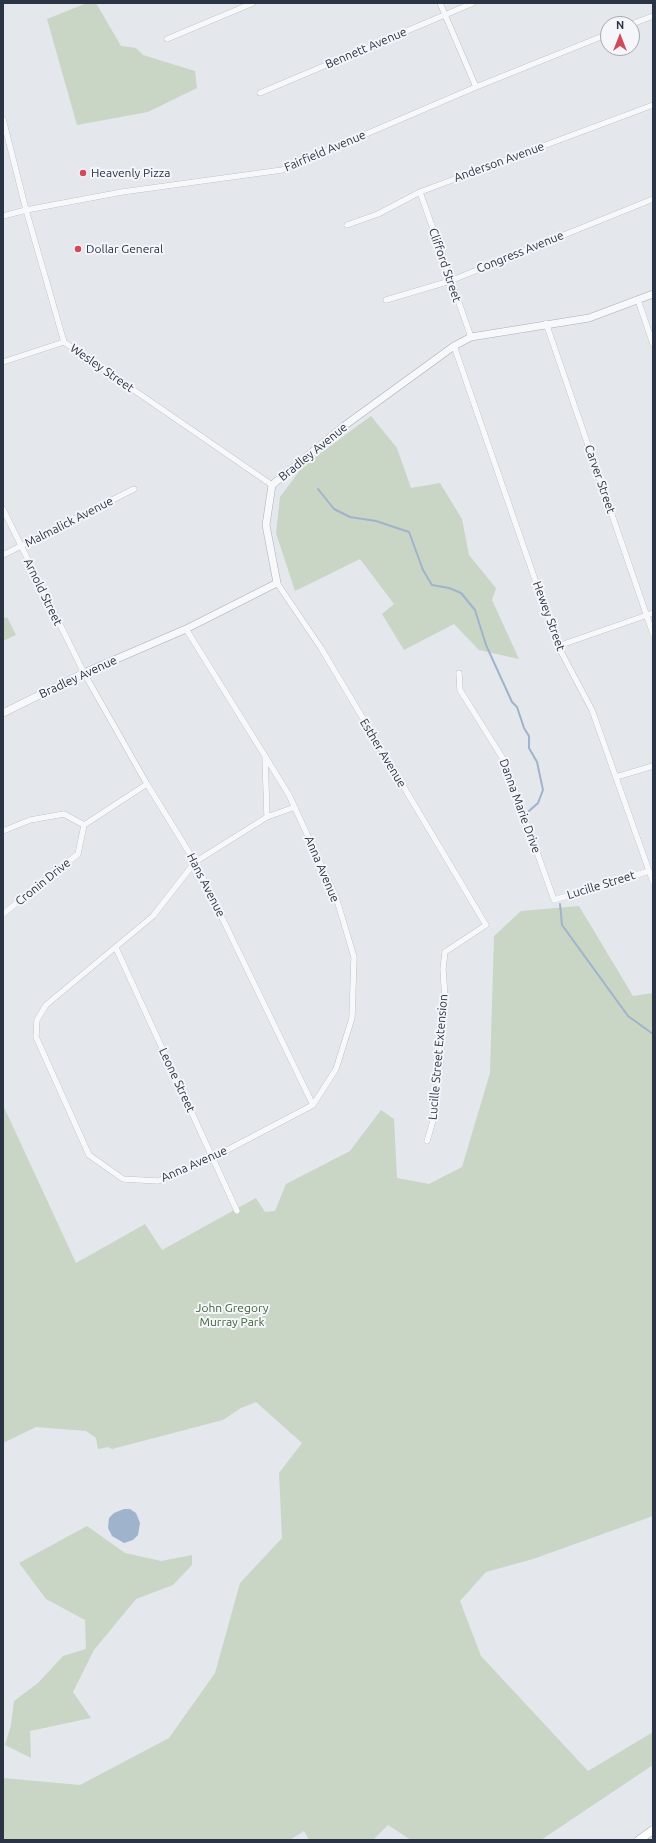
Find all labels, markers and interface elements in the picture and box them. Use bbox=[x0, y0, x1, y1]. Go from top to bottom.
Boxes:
north arrow bbox=[600, 16, 640, 56]
text: N bbox=[616, 19, 624, 31]
street label: Bennett Avenue bbox=[323, 24, 409, 72]
street label: Fairfield Avenue bbox=[282, 127, 368, 175]
street label: Anderson Avenue bbox=[452, 139, 546, 185]
place label: Heavenly Pizza bbox=[91, 166, 170, 180]
marker: Heavenly Pizza bbox=[78, 168, 88, 178]
street label: Clifford Street bbox=[426, 226, 464, 304]
street label: Congress Avenue bbox=[474, 228, 566, 276]
place label: Dollar General bbox=[86, 242, 163, 256]
marker: Dollar General bbox=[73, 244, 83, 254]
street label: Wesley Street bbox=[67, 341, 137, 395]
street label: Bradley Avenue bbox=[276, 420, 350, 484]
street label: Carver Street bbox=[582, 443, 618, 515]
street label: Malmalick Avenue bbox=[22, 494, 116, 550]
street label: Arnold Street bbox=[21, 556, 65, 628]
street label: Hewey Street bbox=[530, 579, 568, 653]
street label: Bradley Avenue bbox=[37, 653, 119, 701]
street label: Esther Avenue bbox=[357, 716, 409, 790]
street label: Danna Marie Drive bbox=[496, 757, 544, 855]
street label: Anna Avenue bbox=[302, 834, 342, 904]
street label: Hans Avenue bbox=[184, 851, 228, 919]
street label: Cronin Drive bbox=[13, 855, 73, 909]
street label: Lucille Street bbox=[565, 868, 637, 902]
street label: Lucille Street Extension bbox=[425, 993, 451, 1121]
street label: Leone Street bbox=[156, 1045, 198, 1115]
street label: Anna Avenue bbox=[159, 1143, 229, 1185]
park label: John Gregory Murray Park bbox=[195, 1301, 269, 1329]

